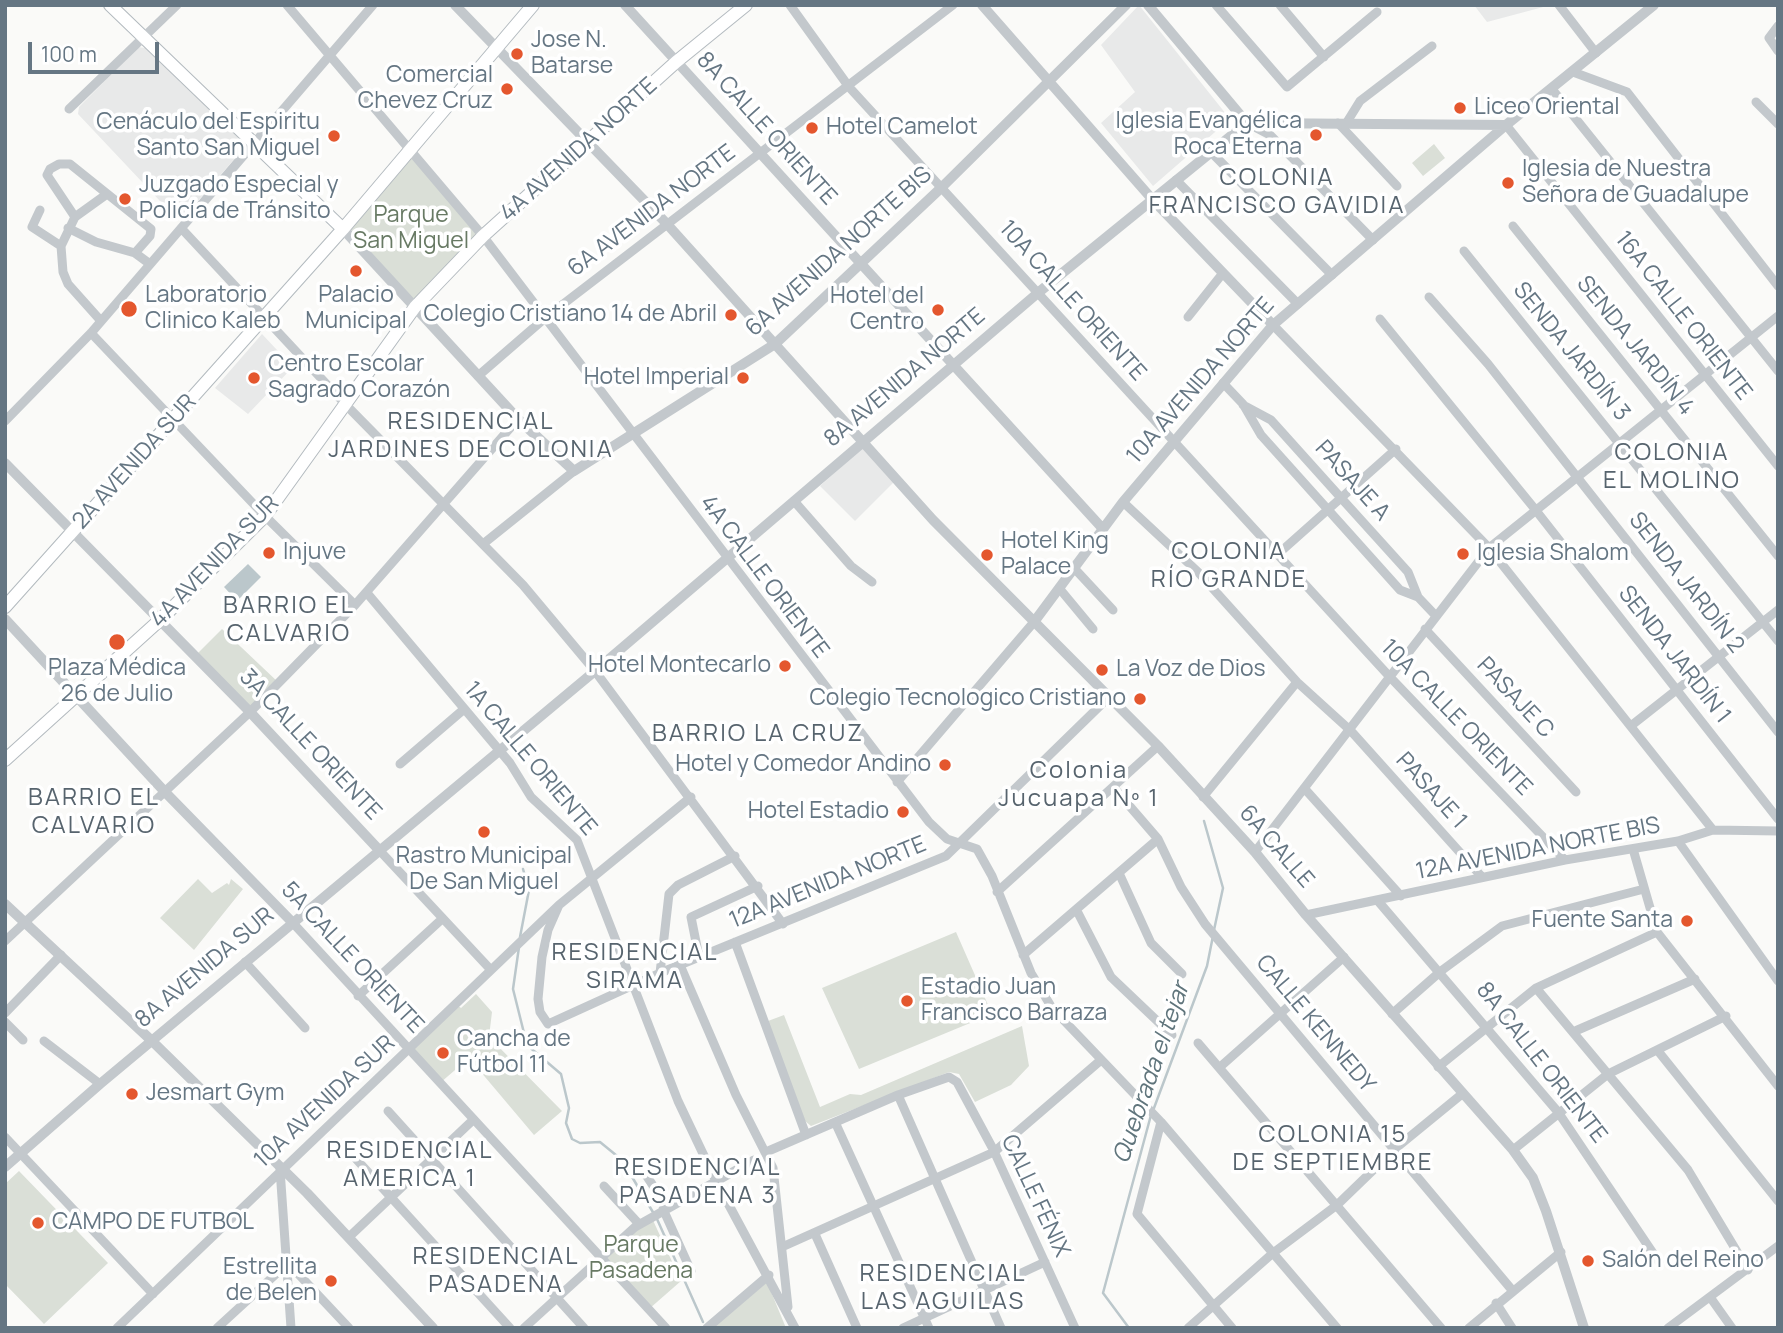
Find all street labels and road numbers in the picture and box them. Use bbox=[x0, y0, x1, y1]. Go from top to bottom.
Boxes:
street label: 8A CALLE ORIENTE bbox=[690, 47, 842, 211]
street label: 4A AVENIDA NORTE bbox=[495, 72, 663, 228]
street label: 6A AVENIDA NORTE bbox=[563, 139, 741, 283]
street label: 6A AVENIDA NORTE BIS bbox=[740, 161, 938, 343]
street label: 10A CALLE ORIENTE bbox=[993, 215, 1151, 387]
street label: 16A CALLE ORIENTE bbox=[1609, 226, 1757, 406]
street label: SENDA JARDÍN 4 bbox=[1570, 271, 1700, 421]
street label: SENDA JARDÍN 3 bbox=[1507, 277, 1635, 427]
street label: 10A AVENIDA NORTE bbox=[1121, 292, 1281, 470]
street label: 8A AVENIDA NORTE bbox=[819, 303, 991, 453]
street label: 2A AVENIDA SUR bbox=[67, 389, 203, 535]
street label: PASAJE A bbox=[1309, 435, 1395, 527]
street label: 4A AVENIDA SUR bbox=[145, 490, 285, 634]
street label: 4A CALLE ORIENTE bbox=[694, 490, 834, 664]
street label: SENDA JARDÍN 2 bbox=[1623, 507, 1749, 659]
street label: SENDA JARDÍN 1 bbox=[1612, 581, 1736, 729]
street label: 10A CALLE ORIENTE bbox=[1374, 634, 1538, 802]
street label: PASAJE C bbox=[1471, 652, 1559, 744]
street label: 3A CALLE ORIENTE bbox=[233, 664, 387, 826]
street label: 1A CALLE ORIENTE bbox=[458, 677, 602, 841]
street label: PASAJE 1 bbox=[1390, 747, 1472, 835]
street label: 6A CALLE bbox=[1233, 800, 1319, 894]
street label: 12A AVENIDA NORTE BIS bbox=[1414, 812, 1662, 886]
street label: 12A AVENIDA NORTE bbox=[726, 831, 930, 935]
street label: 5A CALLE ORIENTE bbox=[275, 877, 429, 1039]
street label: 8A AVENIDA SUR bbox=[130, 902, 280, 1034]
street label: CALLE KENNEDY bbox=[1250, 950, 1380, 1098]
street label: 8A CALLE ORIENTE bbox=[1470, 977, 1612, 1149]
street label: 10A AVENIDA SUR bbox=[249, 1030, 401, 1174]
street label: CALLE FÉNIX bbox=[995, 1131, 1075, 1261]

